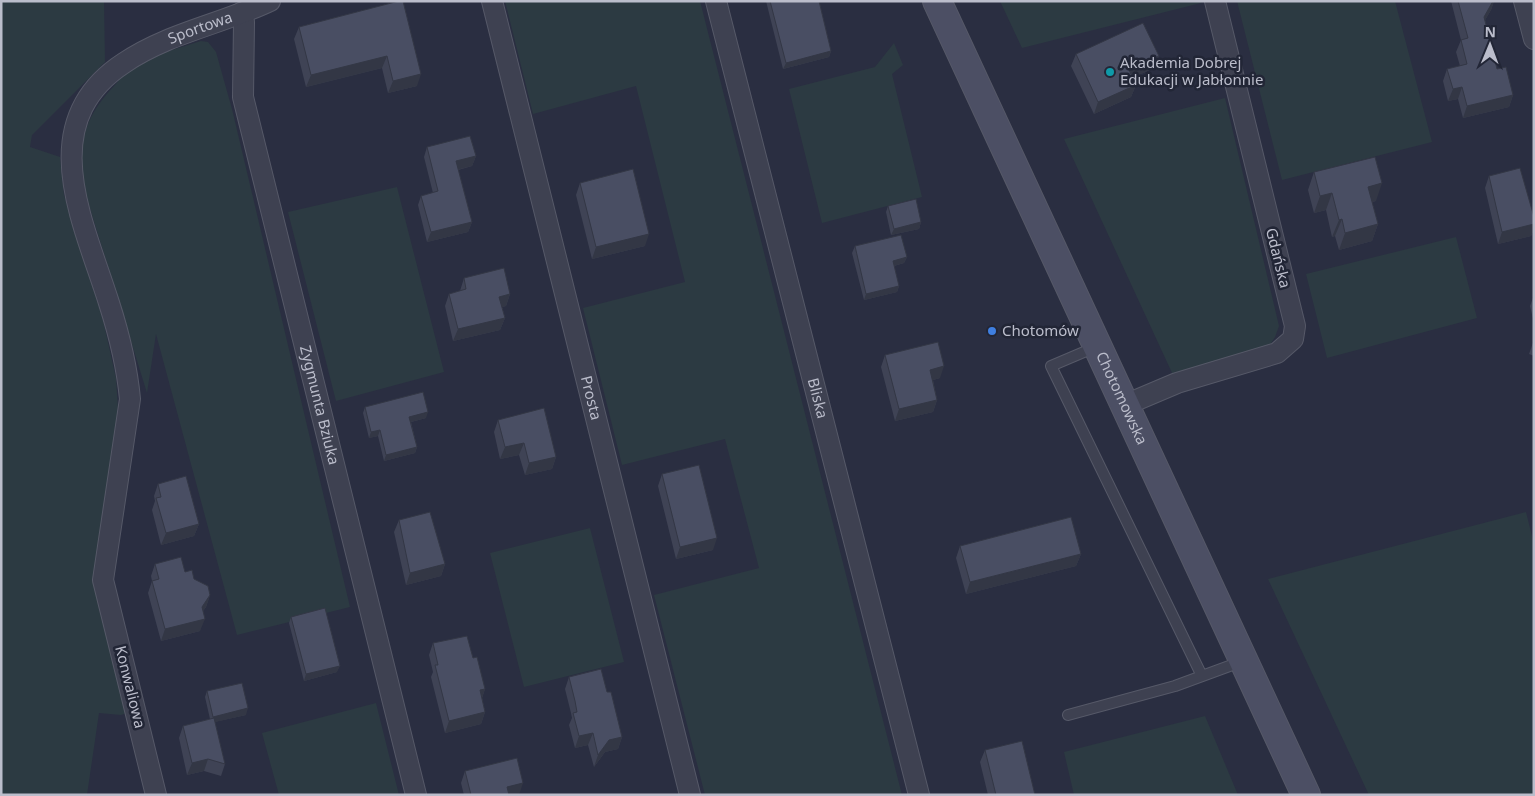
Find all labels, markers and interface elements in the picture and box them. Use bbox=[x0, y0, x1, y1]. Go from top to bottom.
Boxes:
street label: Sportowa bbox=[165, 6, 235, 48]
north arrow bbox=[1465, 20, 1515, 70]
text: N bbox=[1484, 22, 1496, 41]
place label: Akademia Dobrej Edukacji w Jabłonnie bbox=[1120, 52, 1263, 89]
marker: Akademia Dobrej Edukacji w Jabłonnie bbox=[1104, 66, 1116, 78]
street label: Gdańska bbox=[1262, 226, 1296, 290]
place label: Chotomów bbox=[1002, 320, 1079, 340]
marker: Chotomów bbox=[986, 325, 998, 337]
street label: Zygmunta Bziuka bbox=[296, 343, 345, 467]
street label: Chotomowska bbox=[1092, 348, 1153, 448]
street label: Prosta bbox=[577, 373, 607, 422]
street label: Bliska bbox=[804, 376, 833, 420]
street label: Konwaliowa bbox=[111, 643, 151, 730]

